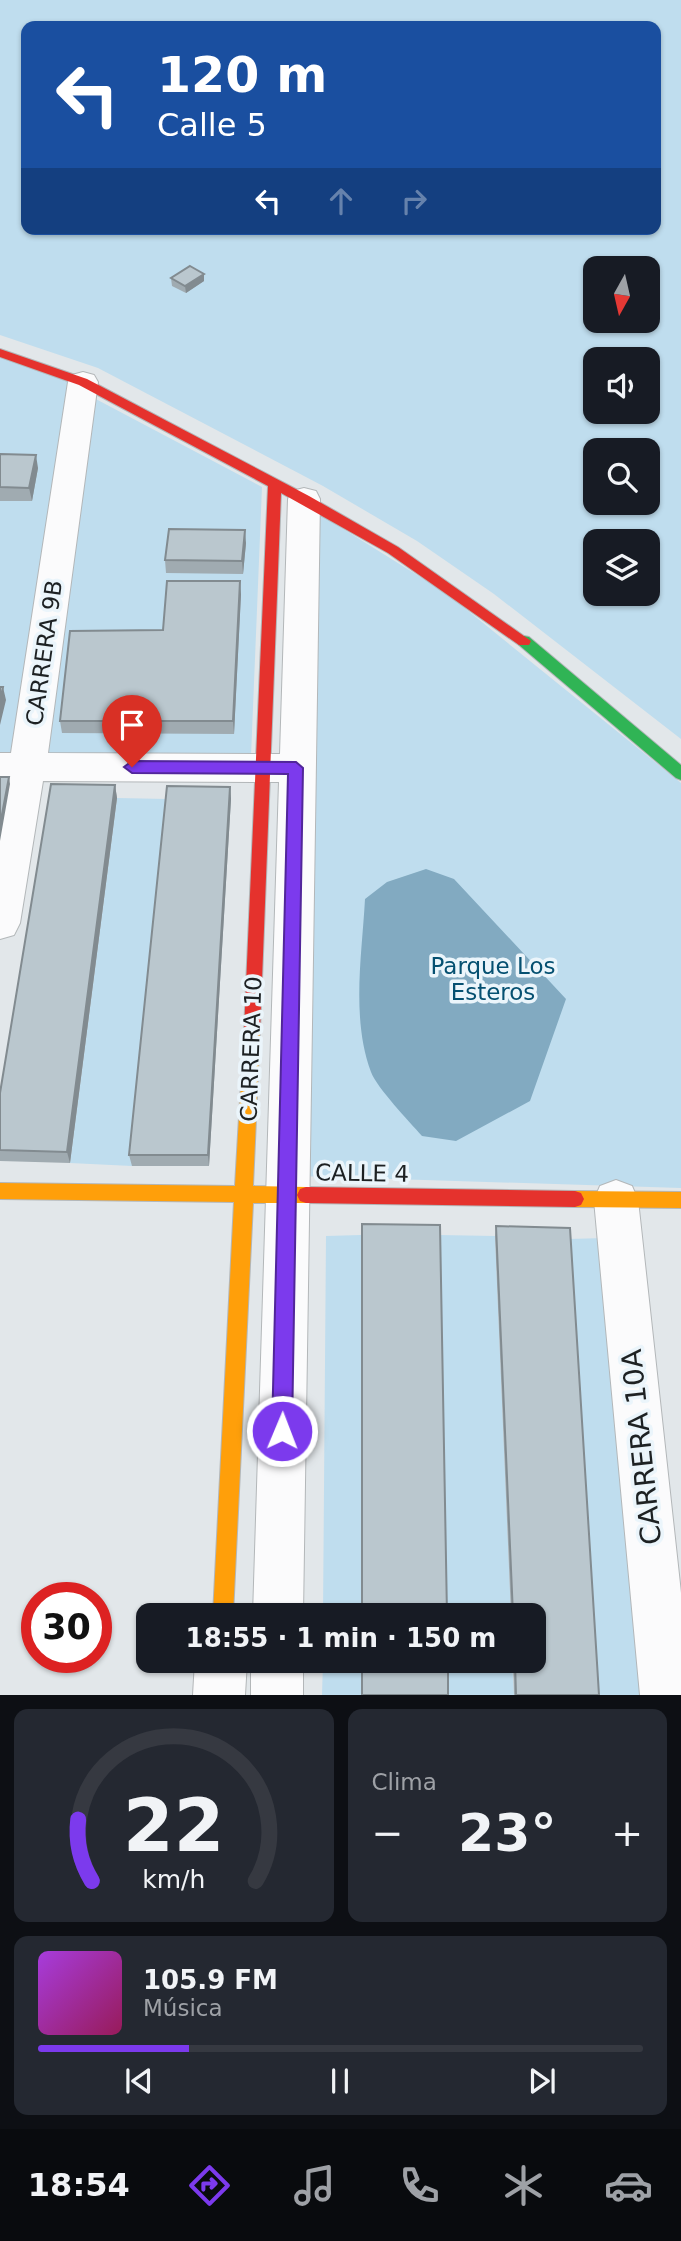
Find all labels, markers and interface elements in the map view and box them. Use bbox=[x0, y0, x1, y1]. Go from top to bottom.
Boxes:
text: 120 m bbox=[157, 47, 327, 104]
icon: left bbox=[42, 49, 133, 140]
text: Calle 5 bbox=[157, 106, 267, 144]
icon: left bbox=[249, 182, 287, 220]
icon: ahead bbox=[322, 182, 360, 220]
icon: right bbox=[395, 182, 433, 220]
north arrow bbox=[583, 256, 660, 332]
map controls bbox=[583, 256, 660, 606]
button: sound bbox=[583, 347, 660, 424]
button: search bbox=[583, 438, 660, 515]
button: layers bbox=[583, 529, 660, 606]
street label: CARRERA 9B bbox=[21, 579, 67, 727]
pin bbox=[102, 695, 162, 767]
icon: arrive bbox=[113, 706, 151, 744]
park label: Parque Los Esteros bbox=[430, 953, 556, 1005]
street label: CARRERA 10 bbox=[235, 976, 267, 1122]
street label: CALLE 4 bbox=[315, 1159, 409, 1187]
street label: CARRERA 10A bbox=[615, 1348, 668, 1546]
position arrow bbox=[245, 1394, 319, 1468]
speed limit sign: 30 bbox=[21, 1582, 112, 1673]
text: 18:55 · 1 min · 150 m bbox=[186, 1623, 496, 1653]
text: Clima bbox=[372, 1769, 437, 1795]
text: 22 bbox=[123, 1784, 224, 1869]
text: 23° bbox=[458, 1803, 556, 1863]
text: − bbox=[372, 1811, 403, 1855]
text: + bbox=[611, 1811, 643, 1855]
text: km/h bbox=[142, 1865, 205, 1894]
text: 105.9 FM bbox=[143, 1965, 278, 1995]
text: Música bbox=[143, 1995, 223, 2021]
icon: previous bbox=[120, 2062, 158, 2100]
icon: pause bbox=[321, 2062, 359, 2100]
icon: next bbox=[523, 2062, 561, 2100]
icon: directions bbox=[185, 2161, 234, 2210]
icon: music bbox=[290, 2161, 339, 2210]
icon: phone bbox=[395, 2161, 444, 2210]
icon: climate bbox=[499, 2161, 548, 2210]
icon: car bbox=[604, 2161, 653, 2210]
text: 18:54 bbox=[28, 2166, 130, 2204]

